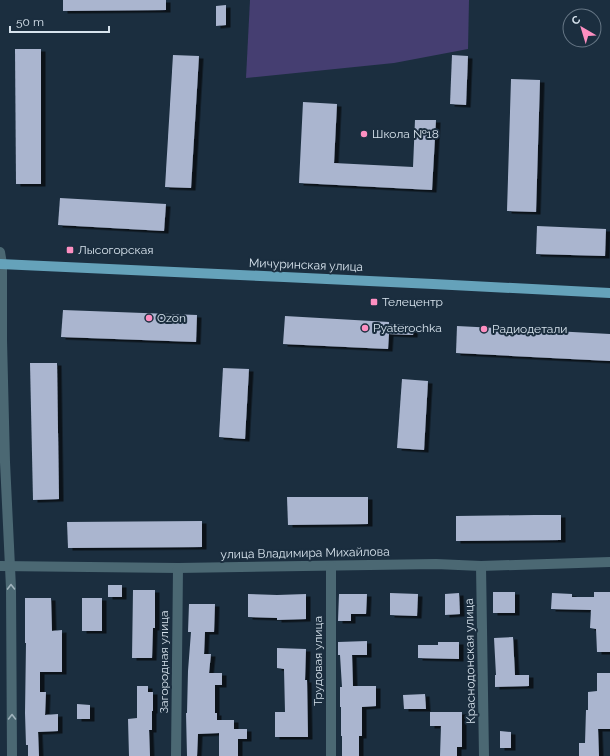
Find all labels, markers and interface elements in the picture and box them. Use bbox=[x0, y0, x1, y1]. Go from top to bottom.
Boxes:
scale bar bbox=[10, 8, 109, 34]
north arrow bbox=[562, 8, 602, 48]
text: С bbox=[569, 13, 583, 28]
text: 50 m bbox=[16, 15, 44, 29]
place label: Школа №18 bbox=[372, 127, 439, 141]
marker: Школа №18 bbox=[359, 129, 369, 139]
place label: Лысогорская bbox=[78, 243, 154, 257]
marker: Лысогорская bbox=[65, 245, 75, 255]
street label: Мичуринская улица bbox=[249, 256, 363, 274]
place label: Телецентр bbox=[382, 295, 443, 309]
marker: Телецентр bbox=[369, 297, 379, 307]
place label: Ozon bbox=[157, 311, 186, 325]
marker: Ozon bbox=[144, 313, 154, 323]
place label: Pyaterochka bbox=[373, 321, 442, 335]
place label: Радиодетали bbox=[492, 322, 567, 336]
marker: Pyaterochka bbox=[360, 323, 370, 333]
marker: Радиодетали bbox=[479, 324, 489, 334]
street label: улица Владимира Михайлова bbox=[220, 545, 390, 561]
one-way arrow bbox=[7, 584, 16, 590]
street label: Краснодонская улица bbox=[462, 598, 478, 724]
street label: Загородная улица bbox=[157, 610, 171, 714]
street label: Трудовая улица bbox=[311, 616, 325, 706]
one-way arrow bbox=[8, 714, 16, 720]

